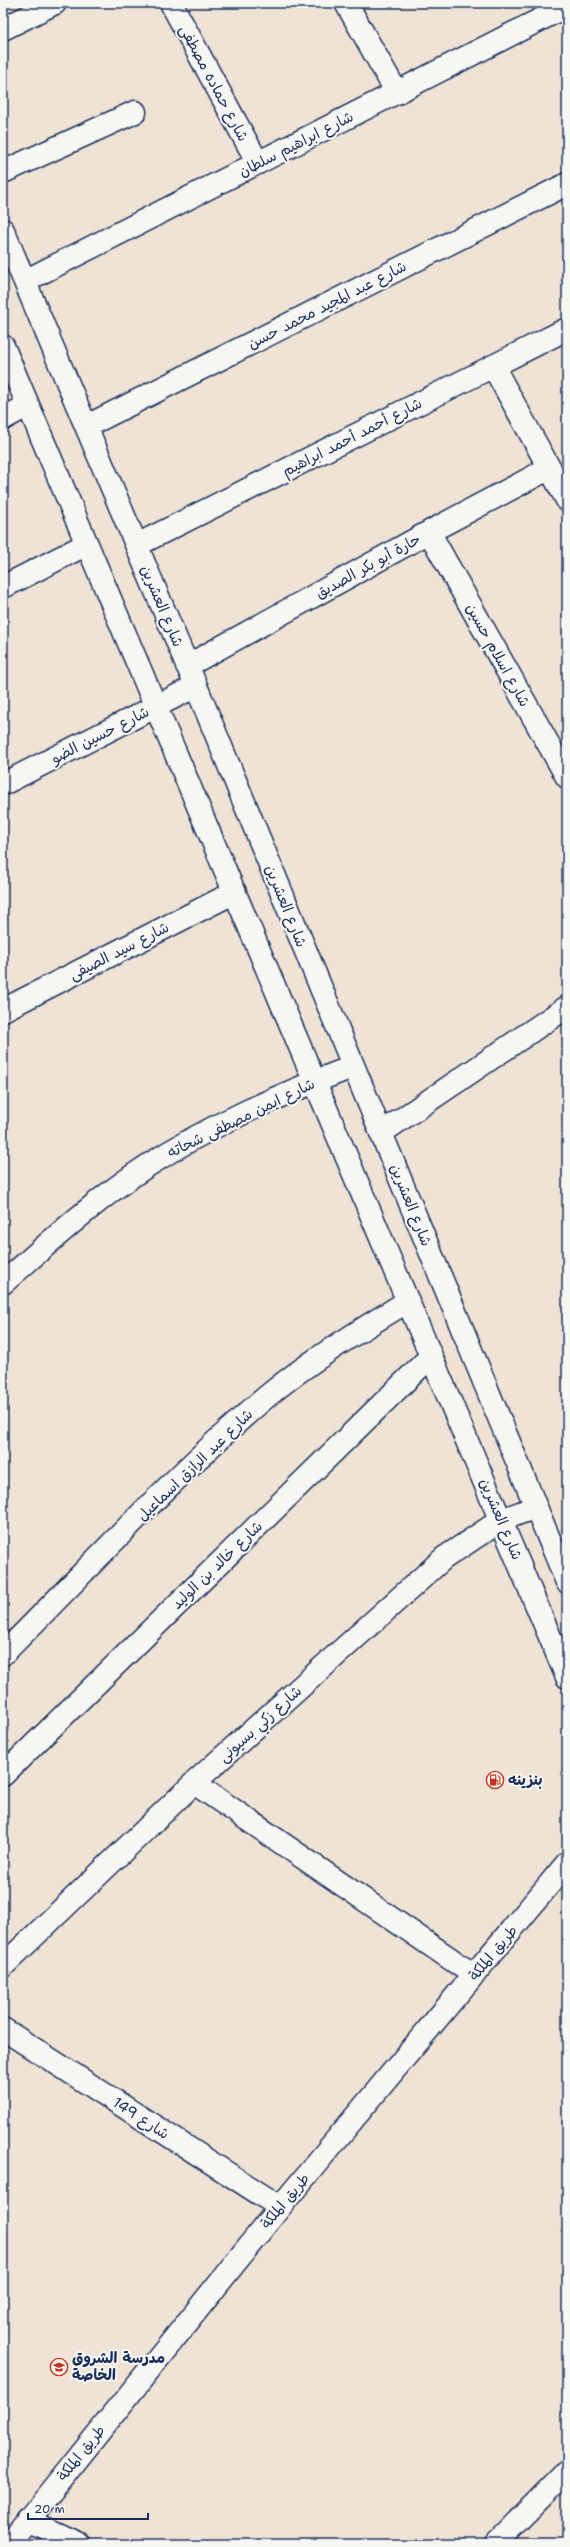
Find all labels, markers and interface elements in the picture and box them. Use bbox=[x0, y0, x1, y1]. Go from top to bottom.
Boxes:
street label: شارع حماده مصطفى bbox=[175, 21, 253, 145]
street label: شارع ابراهيم سلطان bbox=[235, 106, 358, 183]
street label: شارع عبد المجيد محمد حسن bbox=[244, 256, 410, 354]
street label: شارع أحمد أحمد ابراهيم bbox=[279, 393, 426, 483]
street label: حارة أبو بكر الصديق bbox=[312, 529, 424, 603]
street label: شارع العشرين bbox=[136, 562, 188, 650]
street label: شارع اسلام حسين bbox=[460, 600, 535, 711]
street label: شارع حسين الضو bbox=[46, 702, 153, 769]
street label: شارع العشرين bbox=[260, 862, 312, 950]
street label: شارع سيد الصيفى bbox=[66, 917, 172, 985]
street label: شارع ايمن مصطفى شحاته bbox=[164, 1074, 318, 1162]
street label: شارع العشرين bbox=[385, 1161, 437, 1249]
street label: شارع عبد الرازق اسماعيل bbox=[133, 1405, 257, 1525]
street label: شارع العشرين bbox=[475, 1475, 527, 1563]
street label: شارع خالد بن الوليد bbox=[167, 1516, 267, 1614]
street label: شارع زكي بسيونى bbox=[214, 1681, 308, 1769]
fuel station icon: بنزينه bbox=[485, 1770, 505, 1790]
place label: بنزينه bbox=[508, 1770, 542, 1790]
street label: طريق الملكة bbox=[464, 1921, 522, 1985]
street label: شارع 149 bbox=[109, 2092, 173, 2144]
street label: طريق الملكة bbox=[256, 2169, 314, 2233]
place label: مدرسة الشروق الخاصة bbox=[72, 2348, 165, 2385]
school or university icon: مدرسة الشروق الخاصة bbox=[49, 2357, 69, 2377]
street label: طريق الملكة bbox=[52, 2421, 110, 2485]
scale bar bbox=[28, 2495, 148, 2521]
text: 20 m bbox=[34, 2501, 65, 2517]

